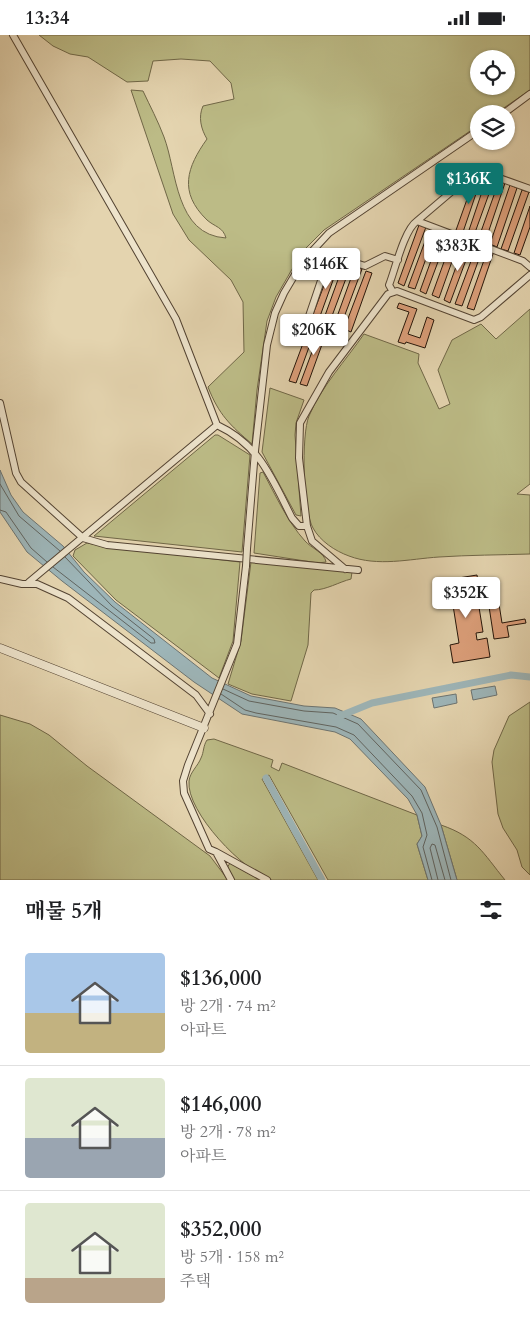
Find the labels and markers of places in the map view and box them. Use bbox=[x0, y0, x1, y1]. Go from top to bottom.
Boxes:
pin: $136K bbox=[434, 163, 504, 205]
pin: $383K bbox=[423, 229, 493, 272]
pin: $146K bbox=[291, 247, 361, 290]
pin: $206K bbox=[279, 313, 349, 356]
pin: $352K bbox=[431, 577, 501, 619]

